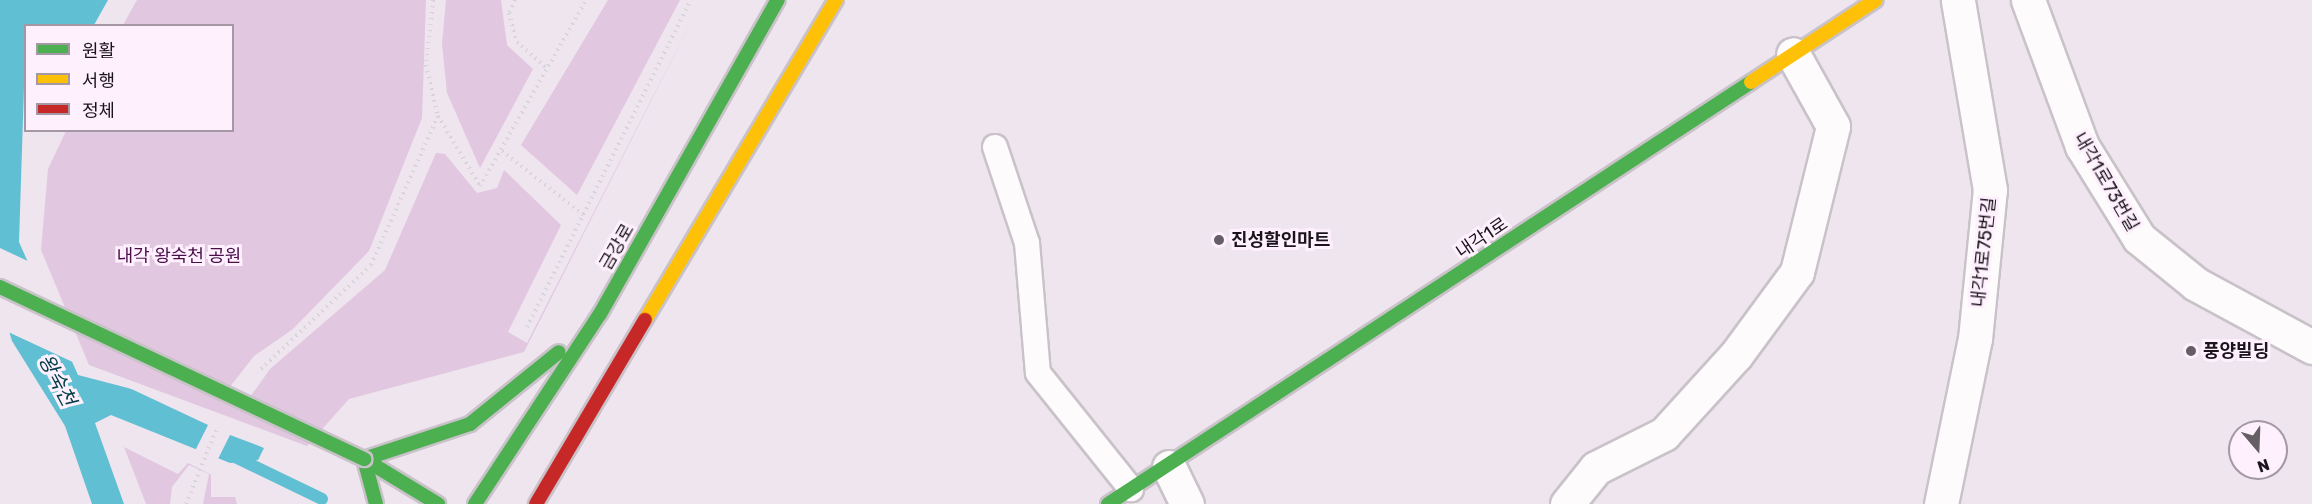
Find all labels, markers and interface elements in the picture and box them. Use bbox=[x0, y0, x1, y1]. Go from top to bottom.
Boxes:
legend bbox=[24, 24, 234, 132]
text: 원활 bbox=[82, 40, 115, 62]
text: 서행 bbox=[82, 70, 115, 92]
text: 정체 bbox=[82, 100, 115, 122]
street label: 내각1로73번길 bbox=[2069, 129, 2143, 235]
street label: 내각1로75번길 bbox=[1967, 196, 2001, 308]
street label: 내각1로 bbox=[1452, 213, 1512, 263]
street label: 금강로 bbox=[595, 220, 639, 274]
place label: 진성할인마트 bbox=[1231, 229, 1330, 251]
marker: 진성할인마트 bbox=[1212, 233, 1226, 247]
park label: 내각 왕숙천 공원 bbox=[117, 245, 241, 267]
place label: 풍양빌딩 bbox=[2203, 340, 2269, 362]
marker: 풍양빌딩 bbox=[2184, 344, 2198, 358]
water label: 왕숙천 bbox=[33, 350, 81, 410]
north arrow bbox=[2228, 420, 2288, 480]
text: N bbox=[2255, 455, 2272, 476]

